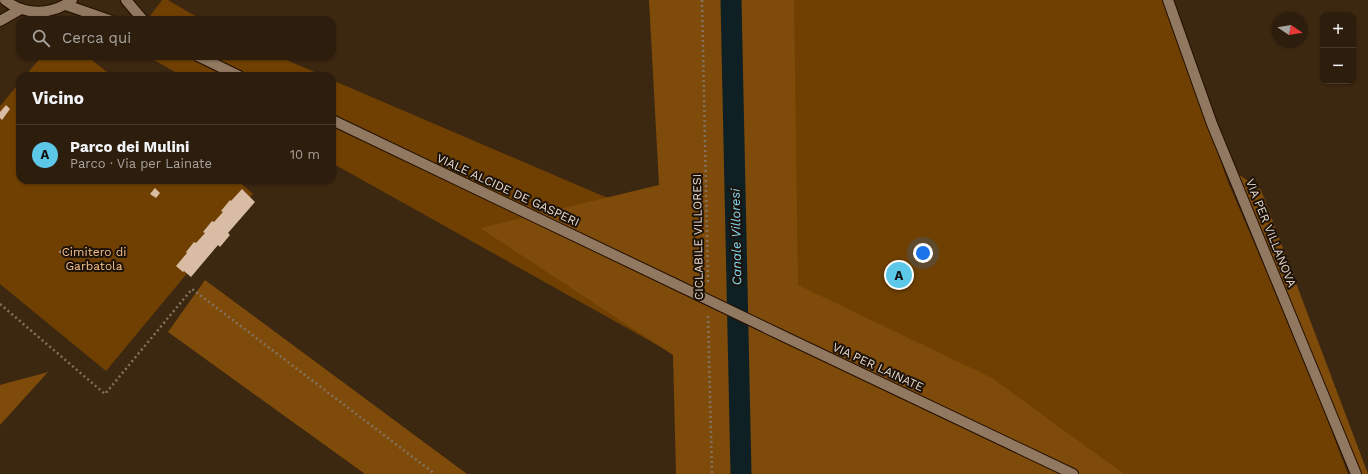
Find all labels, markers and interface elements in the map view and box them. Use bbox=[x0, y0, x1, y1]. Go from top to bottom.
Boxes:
north arrow bbox=[1272, 12, 1308, 48]
map controls bbox=[1320, 12, 1356, 84]
button: + bbox=[1320, 12, 1356, 48]
search box bbox=[16, 16, 336, 60]
icon: search bbox=[30, 27, 52, 49]
text: Cerca qui bbox=[62, 29, 131, 47]
button: − bbox=[1320, 48, 1356, 84]
text: Vicino bbox=[32, 88, 84, 108]
text: Parco dei Mulini bbox=[70, 138, 189, 156]
text: A bbox=[41, 147, 49, 162]
text: 10 m bbox=[290, 147, 320, 162]
street label: VIALE ALCIDE DE GASPERI bbox=[434, 151, 582, 229]
text: Parco · Via per Lainate bbox=[70, 156, 212, 171]
street label: CICLABILE VILLORESI bbox=[690, 174, 706, 300]
street label: VIA PER VILLANOVA bbox=[1243, 177, 1299, 289]
water label: Canale Villoresi bbox=[728, 188, 744, 286]
your location bbox=[913, 243, 933, 263]
park label: Cimitero di Garbatola bbox=[62, 245, 126, 273]
pin: A bbox=[886, 260, 912, 290]
street label: VIA PER LAINATE bbox=[830, 340, 926, 394]

